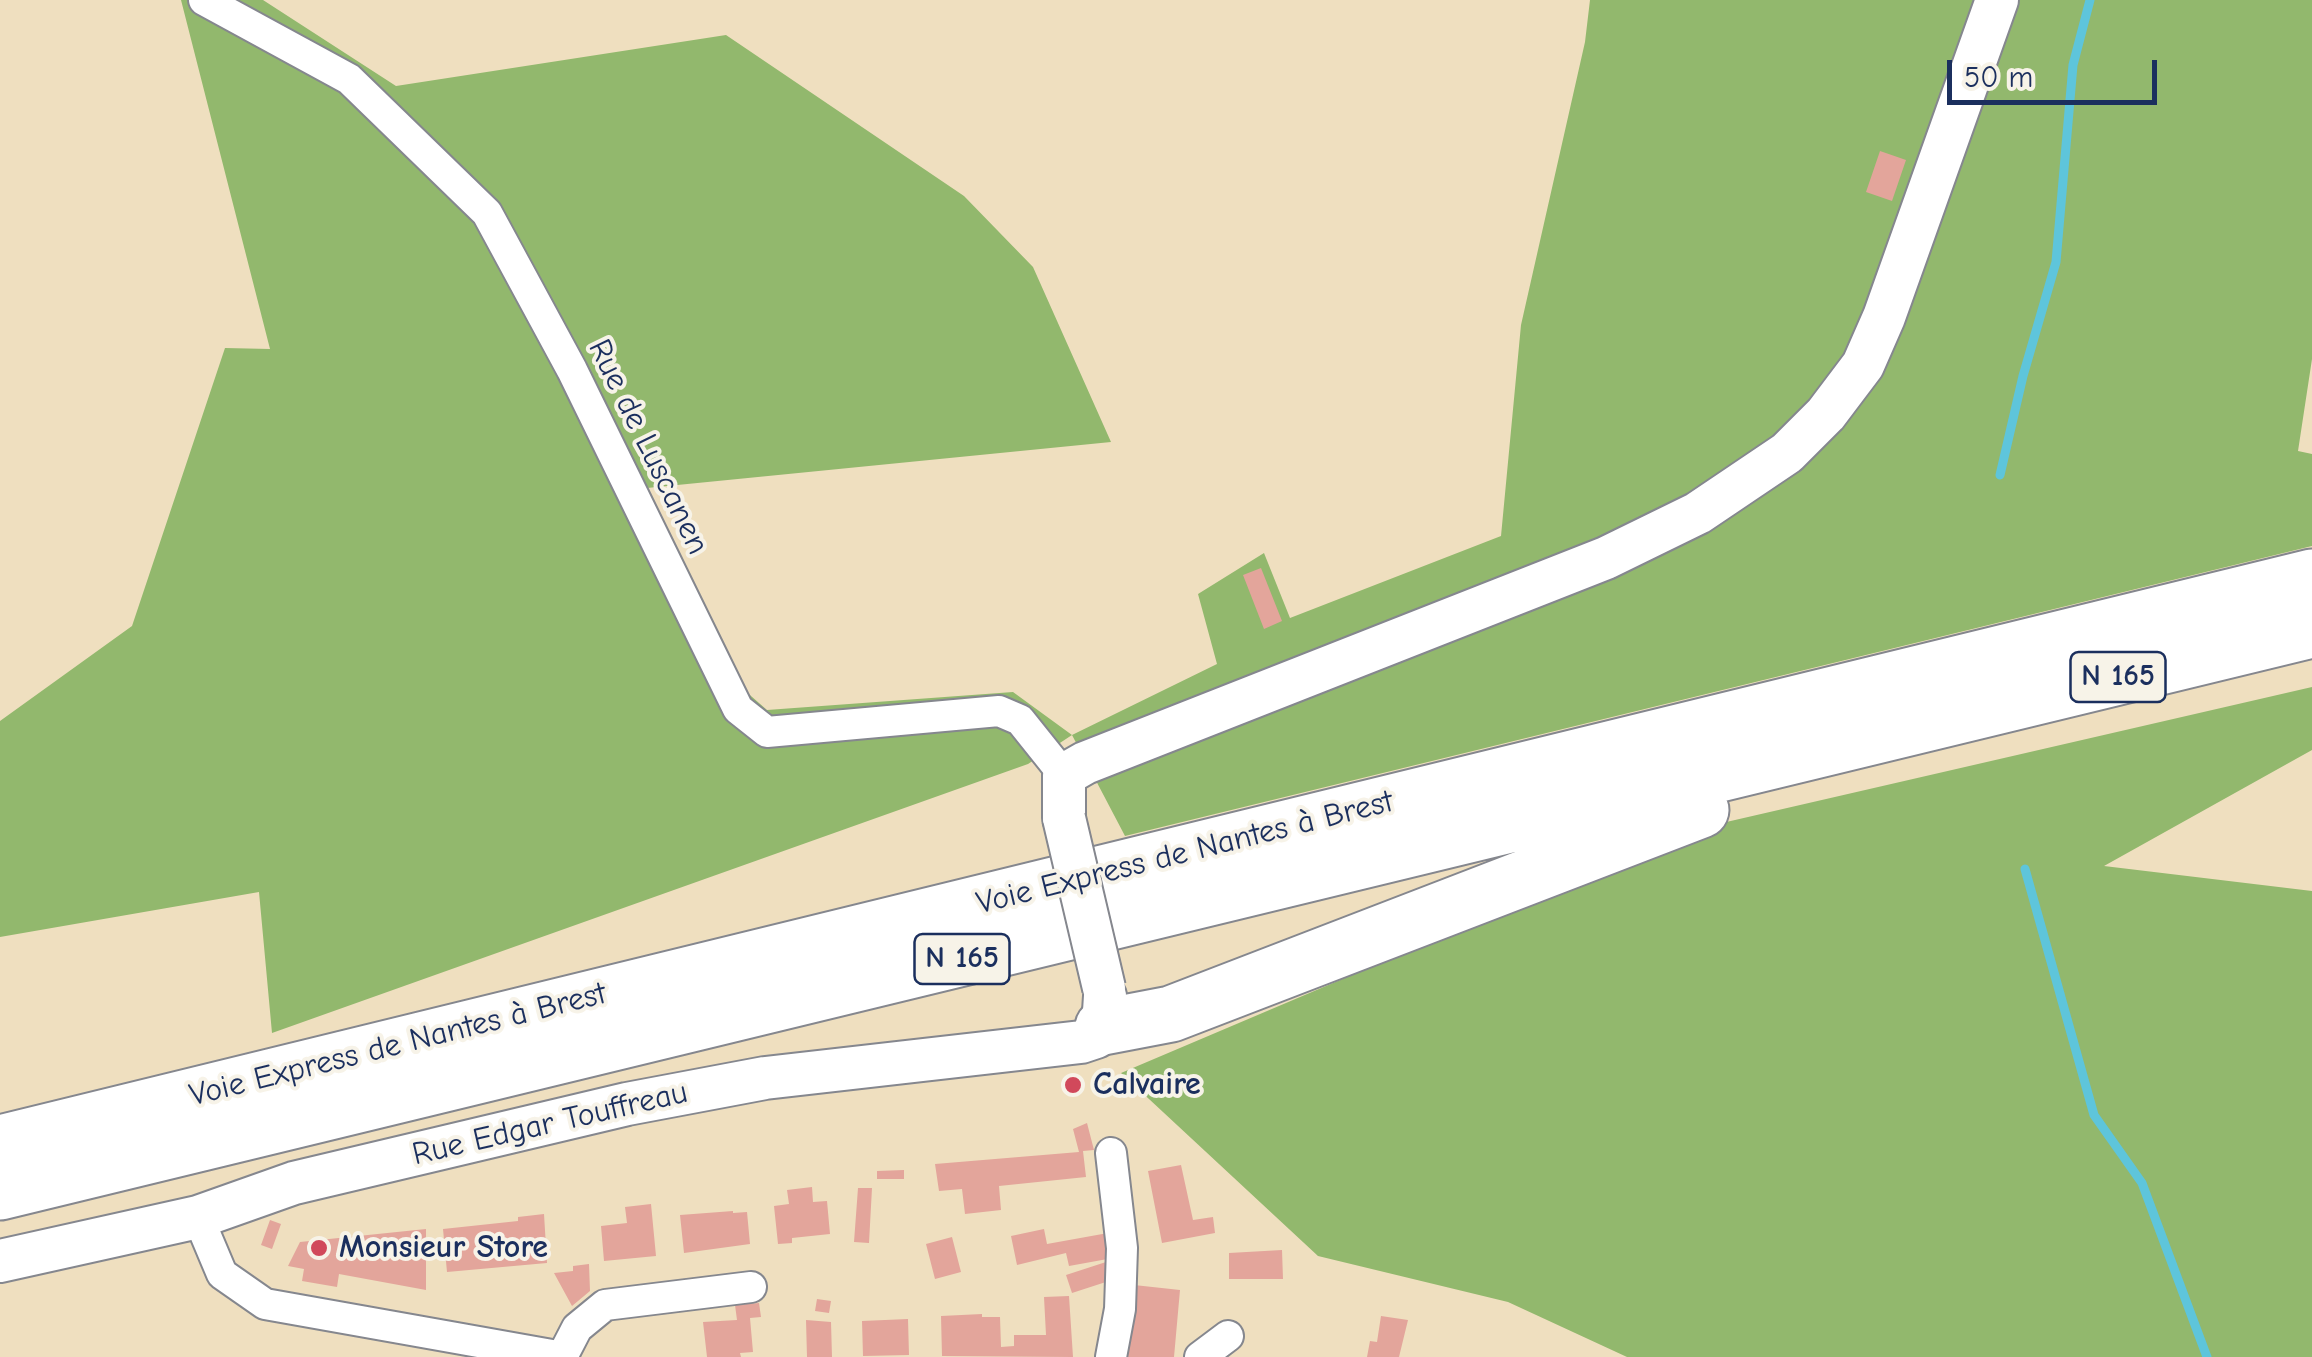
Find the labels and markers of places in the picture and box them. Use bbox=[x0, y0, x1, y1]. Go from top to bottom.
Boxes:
place label: Calvaire bbox=[1093, 1066, 1201, 1104]
marker: Calvaire bbox=[1062, 1074, 1084, 1096]
place label: Monsieur Store bbox=[339, 1229, 548, 1267]
marker: Monsieur Store bbox=[308, 1237, 330, 1259]

